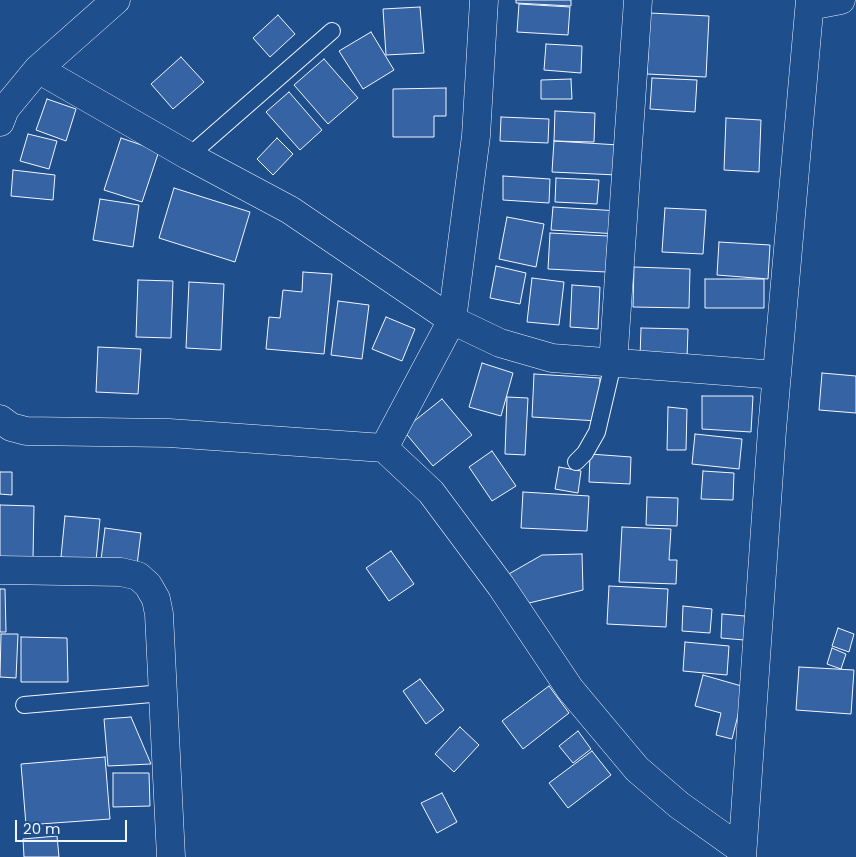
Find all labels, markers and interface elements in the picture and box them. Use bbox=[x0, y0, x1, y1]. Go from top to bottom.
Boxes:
scale bar bbox=[18, 810, 130, 842]
text: 20 m bbox=[23, 818, 61, 839]

